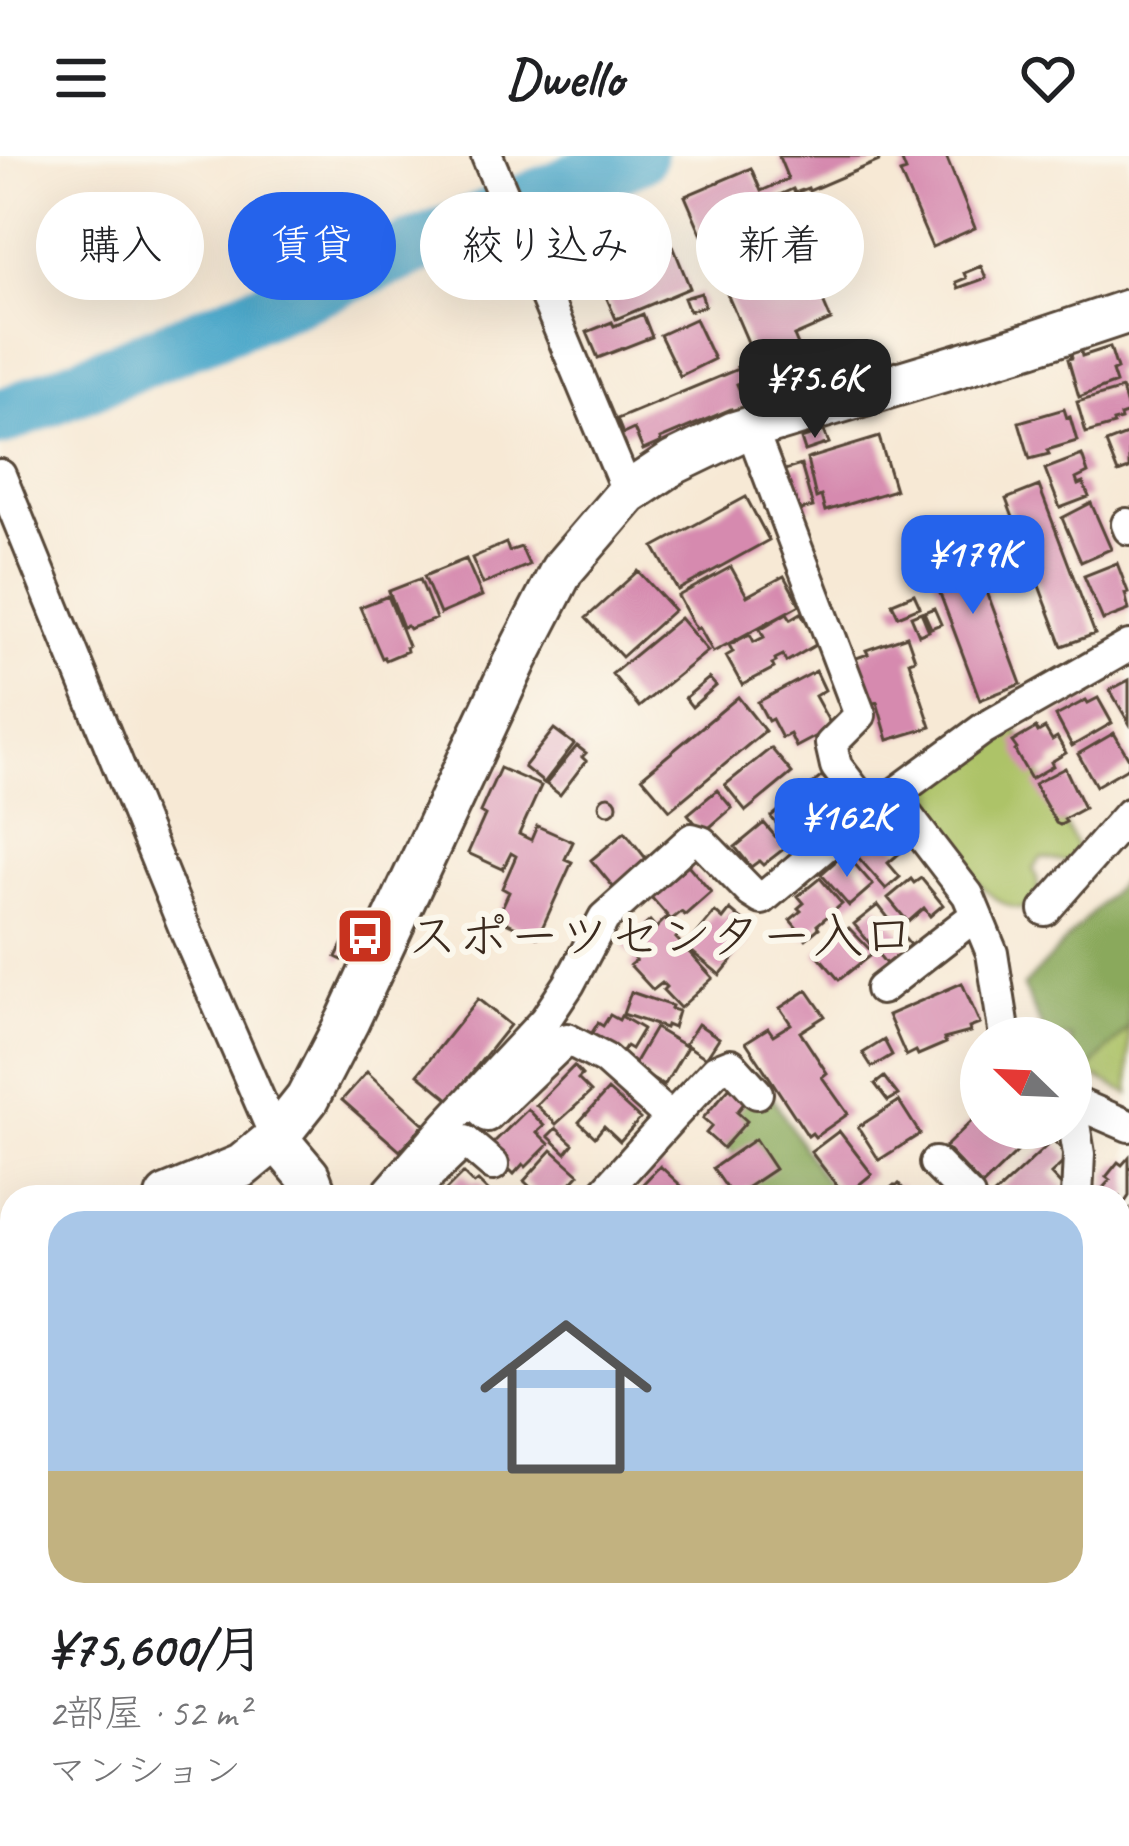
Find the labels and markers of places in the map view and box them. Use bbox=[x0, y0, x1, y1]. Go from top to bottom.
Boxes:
pin: ¥75.6K bbox=[717, 339, 913, 441]
pin: ¥179K bbox=[889, 515, 1057, 617]
pin: ¥162K bbox=[763, 778, 931, 880]
place label: スポーツセンター入口 bbox=[407, 904, 914, 968]
bus stop icon: スポーツセンター入口 bbox=[334, 905, 396, 967]

